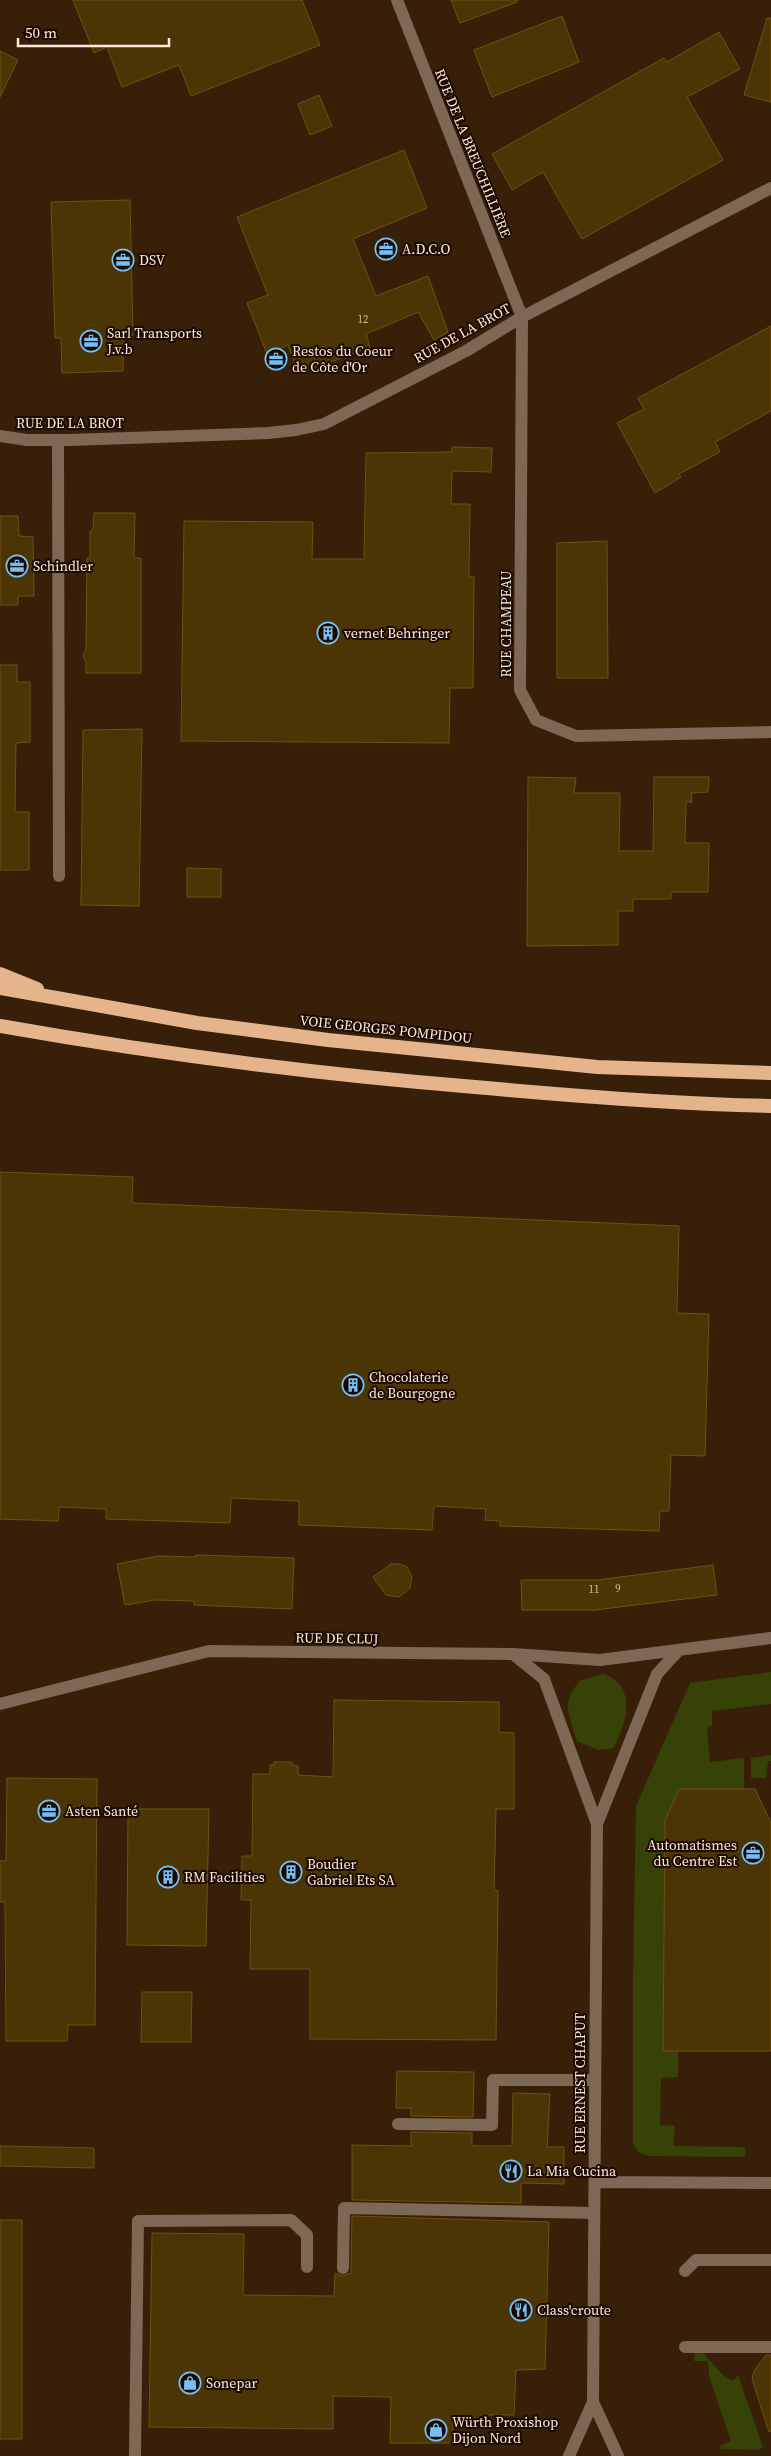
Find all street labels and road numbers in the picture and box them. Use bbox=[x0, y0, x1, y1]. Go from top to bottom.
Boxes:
street label: RUE DE LA BREUCHILLIÈRE bbox=[430, 66, 516, 240]
street label: RUE DE LA BROT bbox=[410, 298, 515, 368]
street label: RUE DE LA BROT bbox=[16, 413, 125, 433]
street label: RUE CHAMPEAU bbox=[496, 571, 516, 678]
street label: VOIE GEORGES POMPIDOU bbox=[299, 1010, 473, 1048]
street label: RUE DE CLUJ bbox=[295, 1627, 379, 1649]
street label: RUE ERNEST CHAPUT bbox=[570, 2012, 590, 2153]

